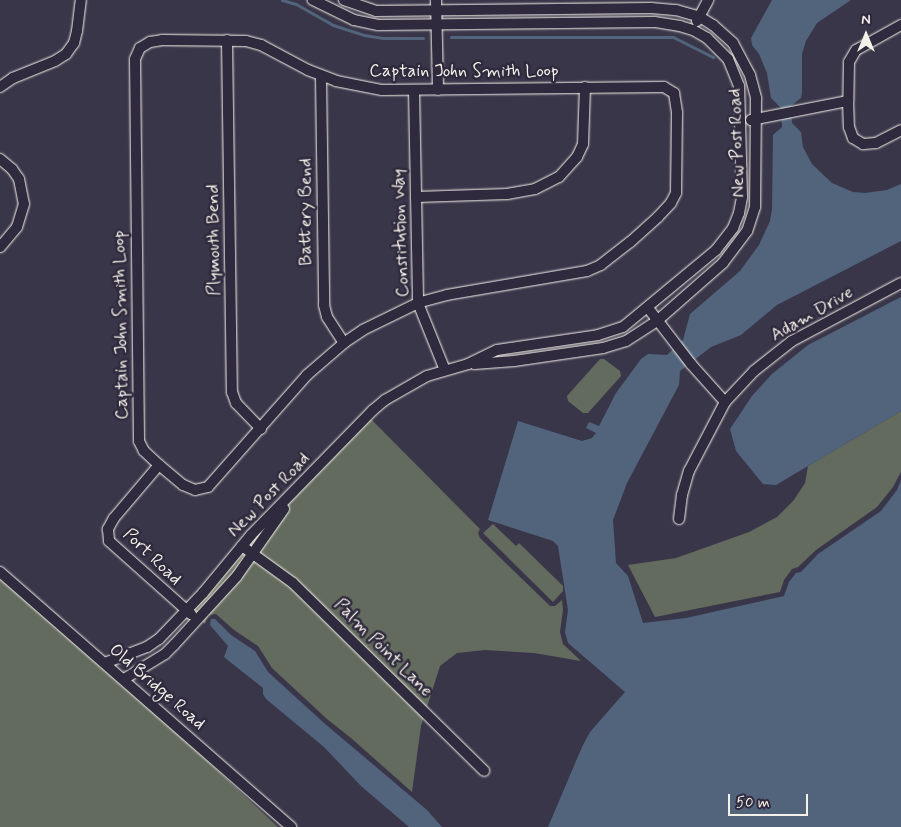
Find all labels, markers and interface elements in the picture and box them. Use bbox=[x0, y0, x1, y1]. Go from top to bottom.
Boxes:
north arrow bbox=[841, 10, 891, 60]
text: N bbox=[861, 11, 871, 29]
street label: Captain John Smith Loop bbox=[367, 60, 561, 82]
street label: New Post Road bbox=[724, 89, 750, 197]
street label: Battery Bend bbox=[295, 158, 317, 266]
street label: Constitution Way bbox=[388, 166, 414, 300]
street label: Plymouth Bend bbox=[202, 184, 226, 296]
street label: Captain John Smith Loop bbox=[109, 227, 133, 423]
street label: Adam Drive bbox=[767, 282, 857, 346]
street label: New Post Road bbox=[224, 449, 314, 541]
street label: Port Road bbox=[118, 524, 186, 590]
street label: Palm Point Lane bbox=[329, 594, 437, 702]
street label: Old Bridge Road bbox=[105, 640, 209, 734]
scale bar bbox=[731, 784, 811, 816]
text: 50 m bbox=[736, 793, 770, 813]

